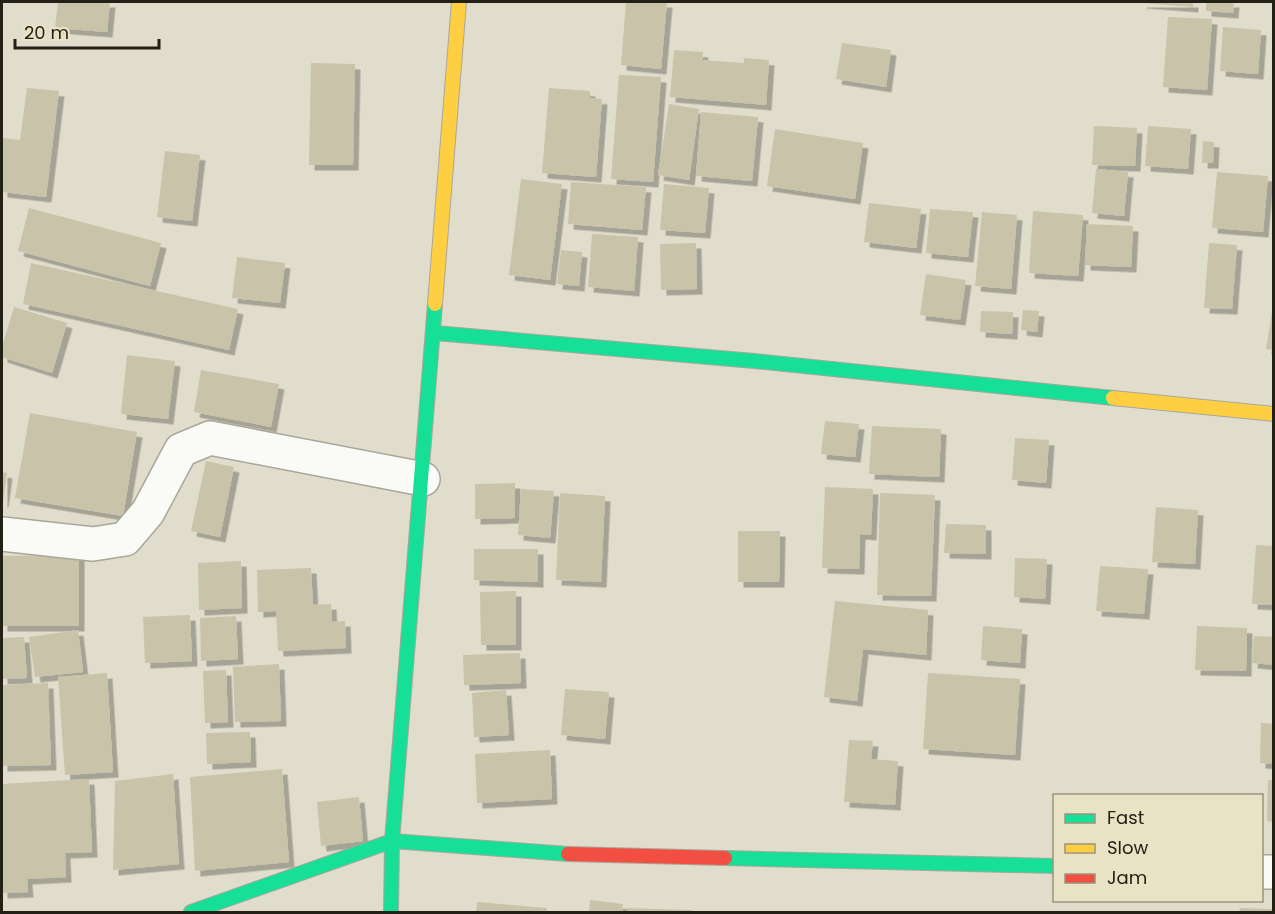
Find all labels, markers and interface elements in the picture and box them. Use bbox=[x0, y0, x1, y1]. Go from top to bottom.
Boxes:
scale bar bbox=[15, 12, 159, 50]
text: 20 m bbox=[24, 20, 69, 45]
legend bbox=[1053, 794, 1263, 902]
text: Fast bbox=[1107, 805, 1144, 830]
text: Slow bbox=[1107, 835, 1149, 860]
text: Jam bbox=[1107, 865, 1147, 890]

